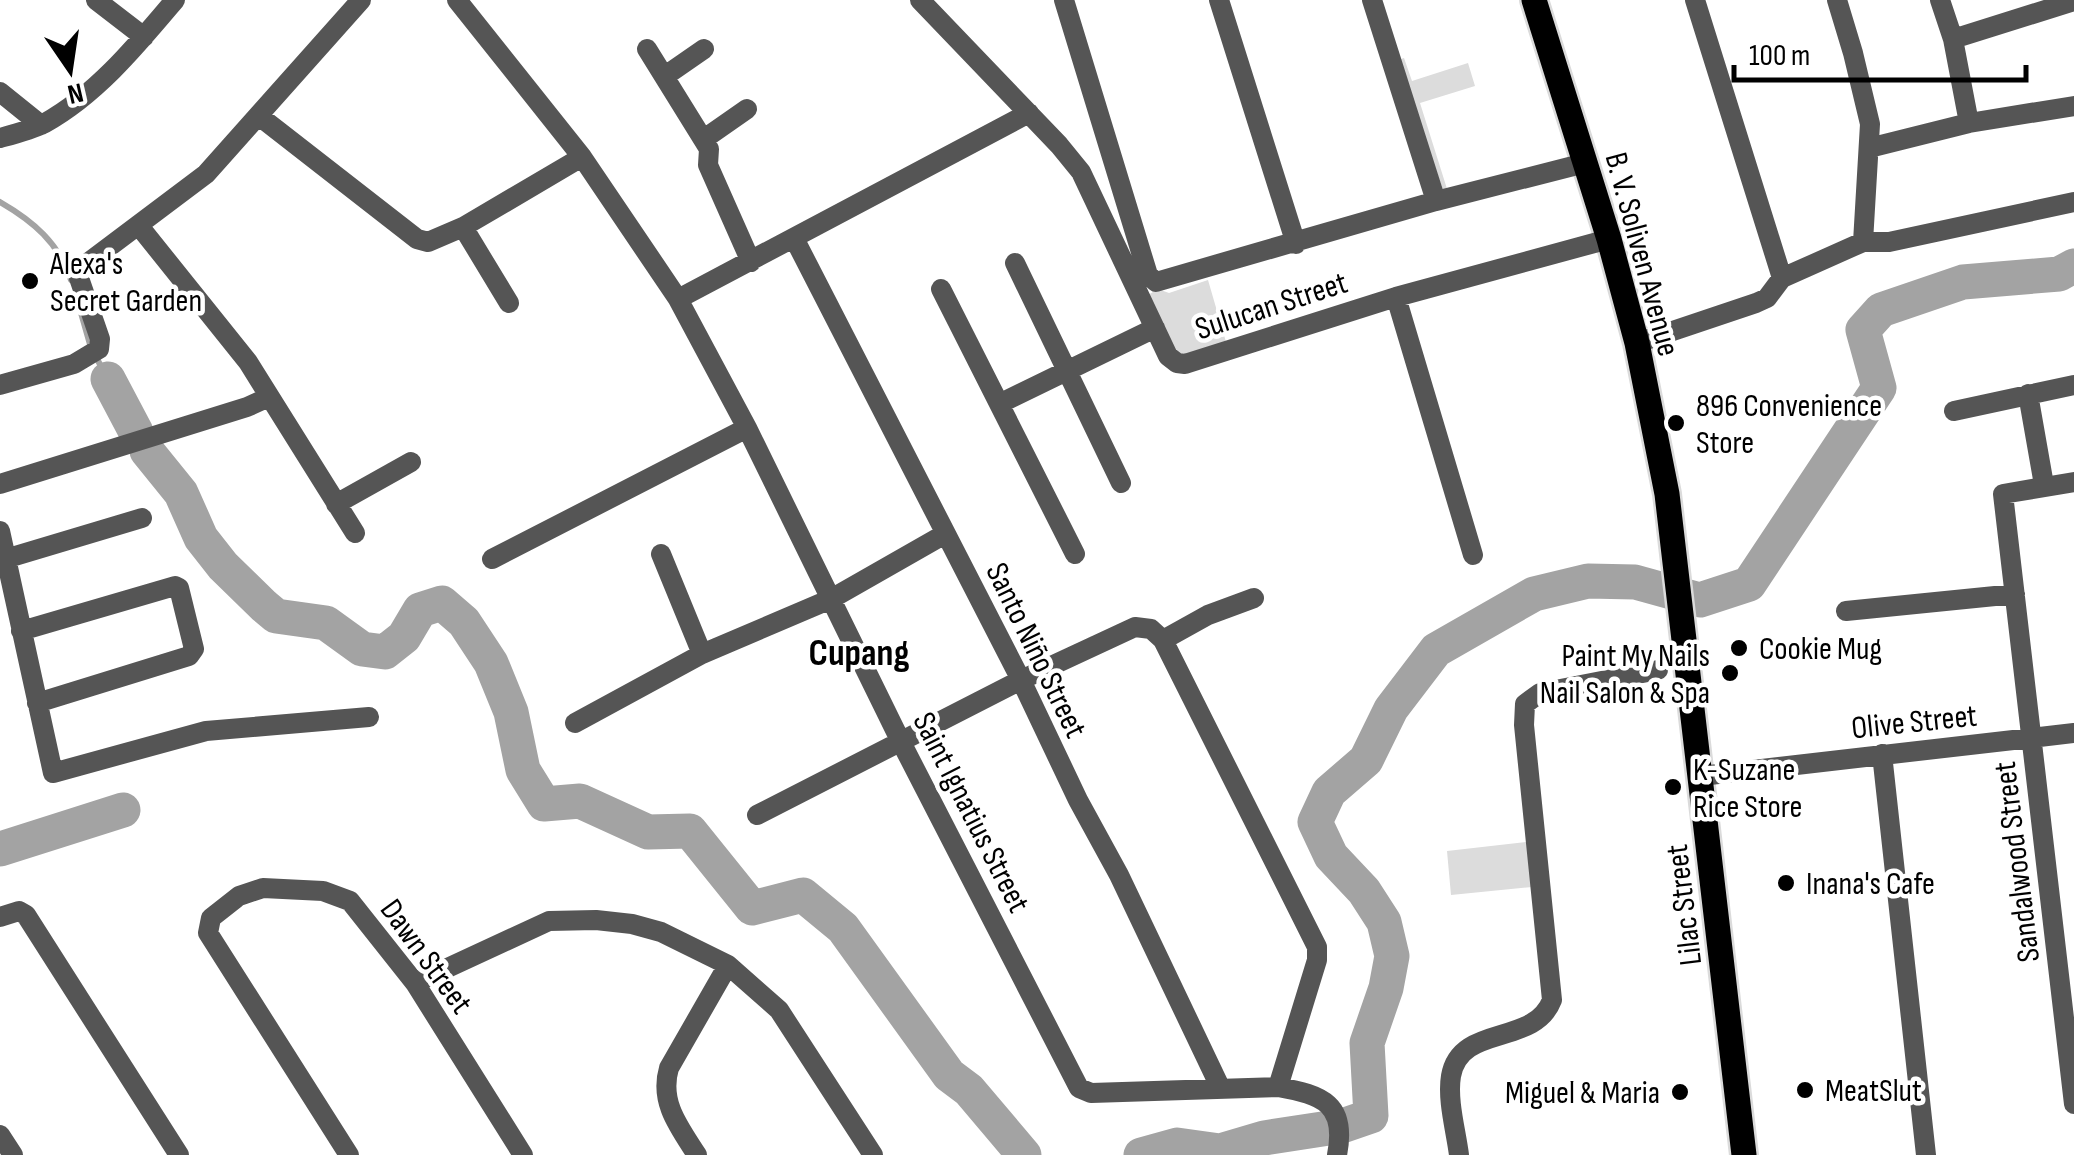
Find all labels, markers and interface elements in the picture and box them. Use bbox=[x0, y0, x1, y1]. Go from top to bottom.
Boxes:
north arrow bbox=[20, 20, 120, 120]
scale bar bbox=[1734, 20, 2026, 82]
text: 100 m bbox=[1749, 38, 1810, 74]
text: N bbox=[64, 75, 86, 111]
street label: B. V. Soliven Avenue bbox=[1596, 148, 1688, 361]
place label: Alexa's Secret Garden bbox=[49, 245, 202, 321]
street label: Sulucan Street bbox=[1191, 264, 1352, 349]
marker: Alexa's Secret Garden bbox=[19, 270, 41, 292]
place label: 896 Convenience Store bbox=[1696, 387, 1882, 463]
marker: 896 Convenience Store bbox=[1665, 412, 1687, 434]
street label: Santo Niño Street bbox=[977, 557, 1095, 744]
place label: Cookie Mug bbox=[1759, 630, 1882, 669]
district label: Cupang bbox=[809, 631, 909, 676]
place label: Paint My Nails Nail Salon & Spa bbox=[1540, 637, 1710, 713]
marker: Cookie Mug bbox=[1728, 637, 1750, 659]
marker: Paint My Nails Nail Salon & Spa bbox=[1719, 662, 1741, 684]
street label: Olive Street bbox=[1849, 697, 1979, 748]
street label: Saint Ignatius Street bbox=[904, 706, 1038, 919]
place label: K-Suzane Rice Store bbox=[1693, 751, 1802, 827]
street label: Sandalwood Street bbox=[1986, 759, 2049, 964]
marker: K-Suzane Rice Store bbox=[1662, 776, 1684, 798]
street label: Lilac Street bbox=[1658, 842, 1711, 967]
place label: Inana's Cafe bbox=[1806, 865, 1935, 904]
marker: Inana's Cafe bbox=[1775, 872, 1797, 894]
street label: Dawn Street bbox=[371, 892, 480, 1022]
place label: MeatSlut bbox=[1825, 1072, 1922, 1111]
place label: Miguel & Maria bbox=[1505, 1074, 1660, 1113]
marker: MeatSlut bbox=[1794, 1079, 1816, 1101]
marker: Miguel & Maria bbox=[1669, 1081, 1691, 1103]

